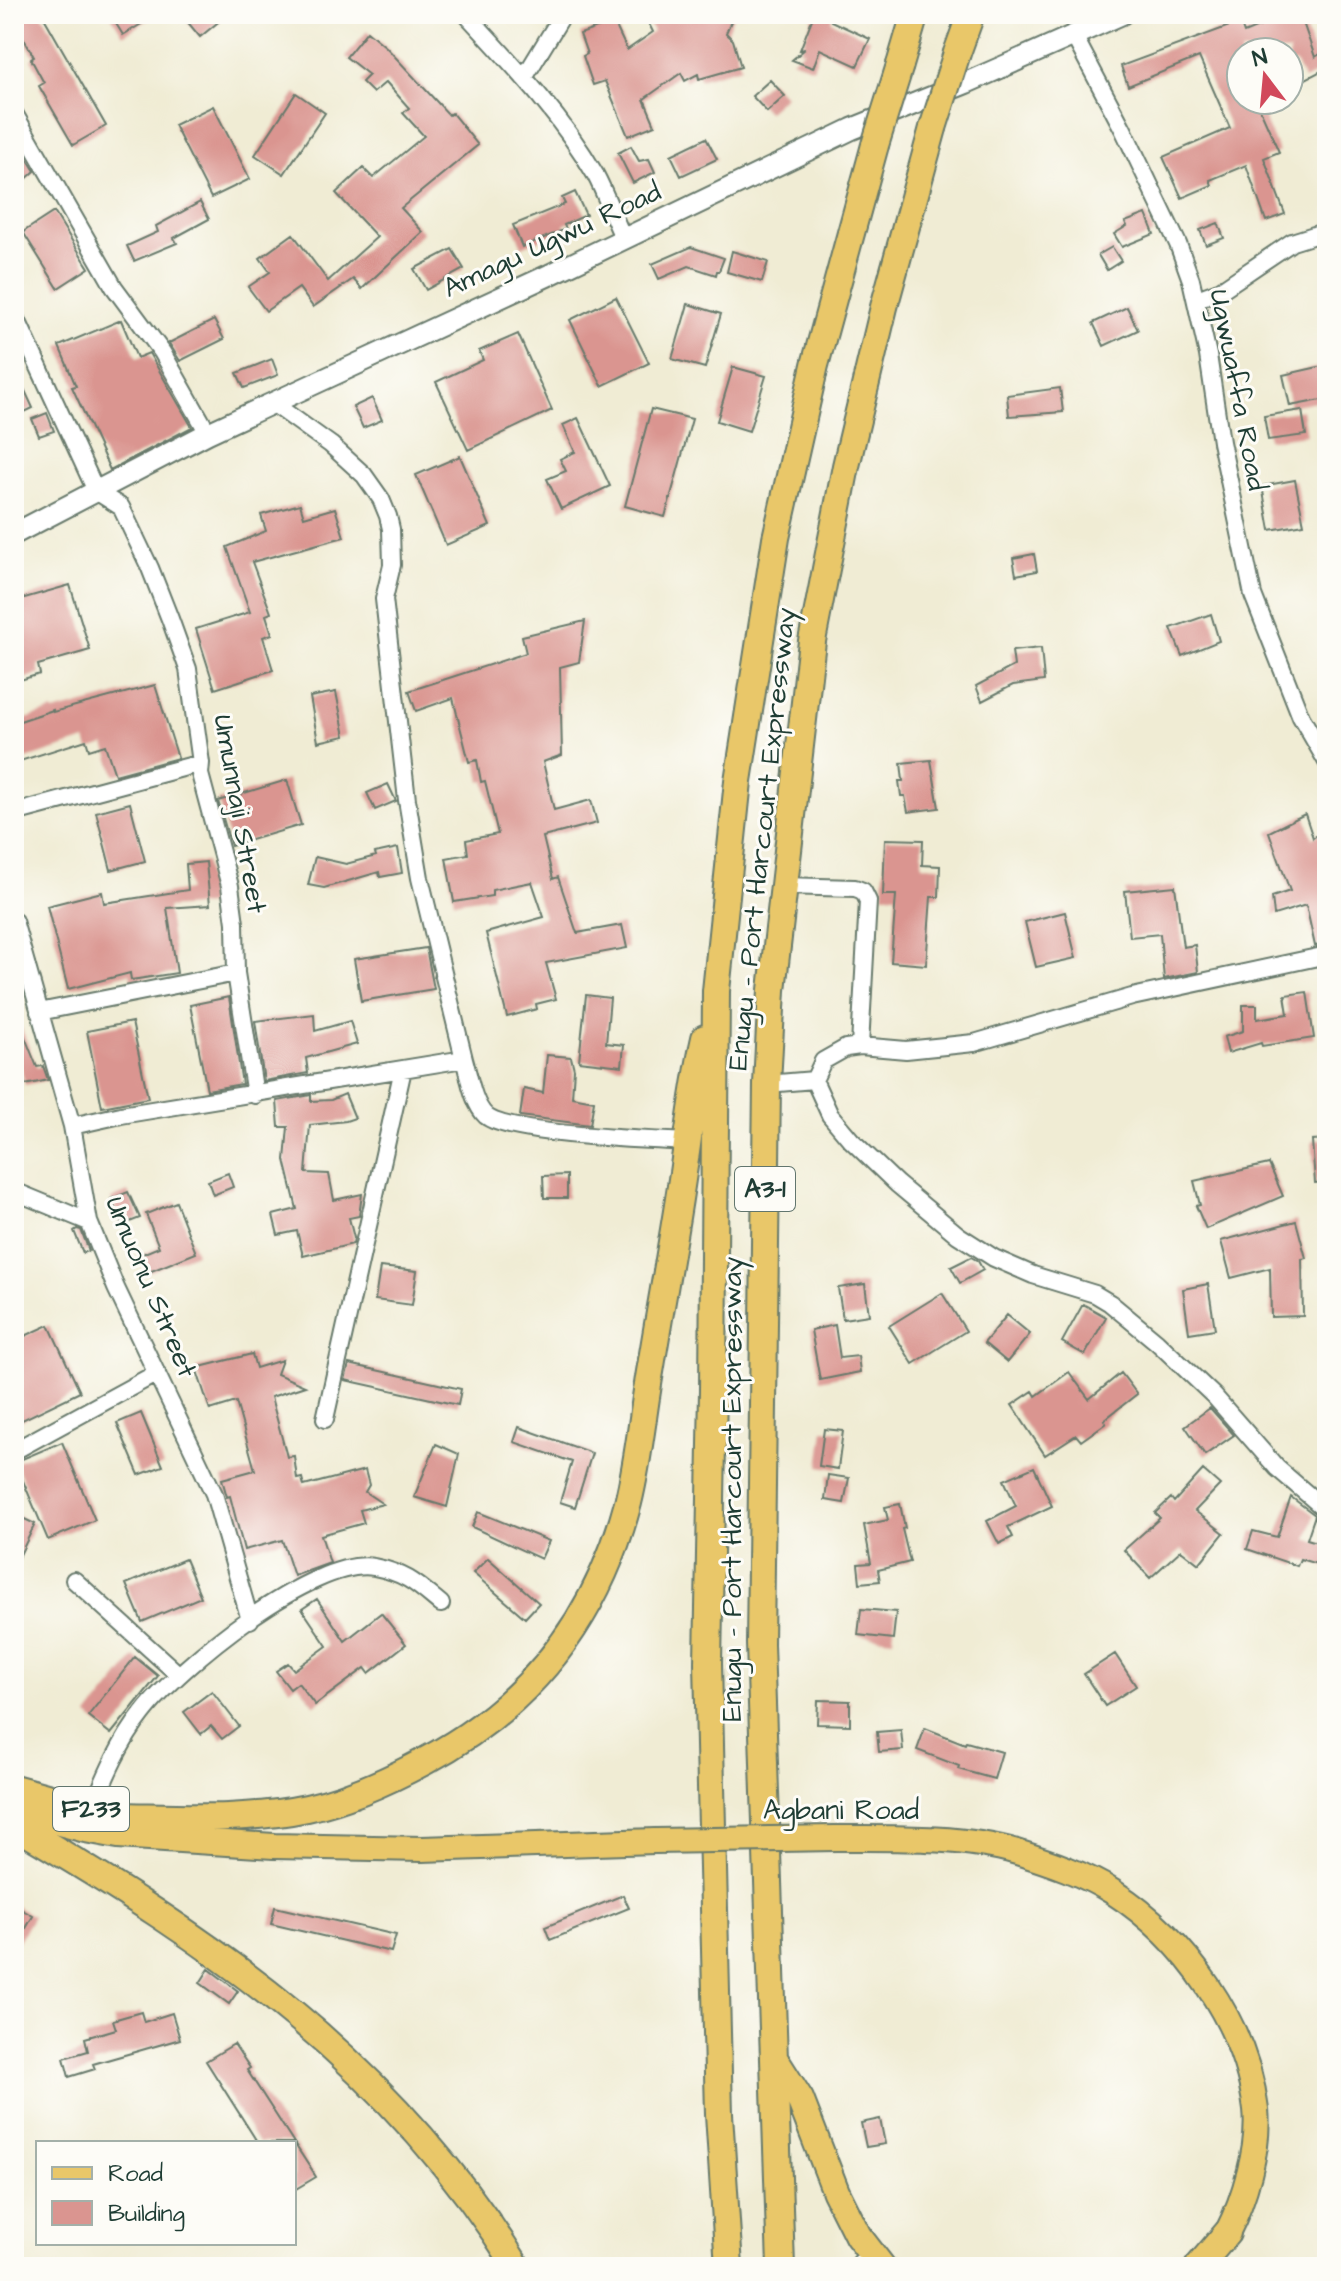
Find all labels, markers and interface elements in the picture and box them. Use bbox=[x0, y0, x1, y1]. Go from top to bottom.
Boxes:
north arrow bbox=[1225, 36, 1305, 116]
text: N bbox=[1249, 41, 1271, 75]
street label: Amagu Ugwu Road bbox=[437, 172, 668, 309]
street label: Ugwuaffa Road bbox=[1198, 286, 1277, 494]
street label: Enugu - Port Harcourt Expressway bbox=[718, 606, 808, 1072]
street label: Umunnaji Street bbox=[203, 712, 277, 917]
road number: A3-1 bbox=[735, 1167, 795, 1211]
street label: Umuonu Street bbox=[95, 1190, 207, 1384]
street label: Enugu - Port Harcourt Expressway bbox=[713, 1257, 754, 1721]
road number: F233 bbox=[53, 1787, 129, 1831]
street label: Agbani Road bbox=[763, 1791, 919, 1831]
legend bbox=[36, 2141, 296, 2245]
text: Road bbox=[108, 2157, 163, 2191]
text: Building bbox=[108, 2197, 185, 2232]

